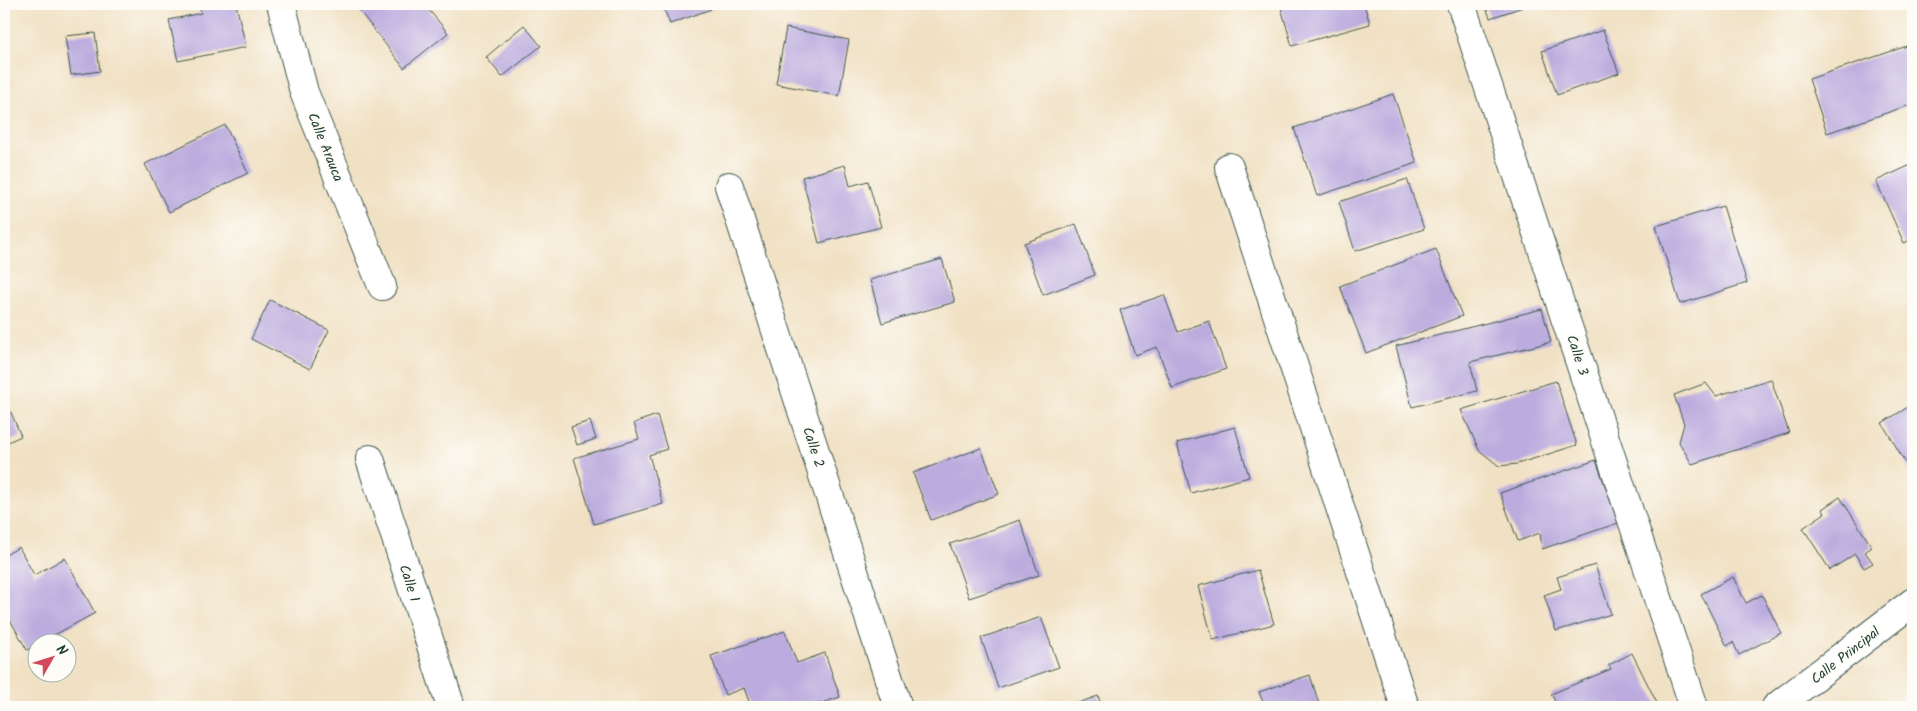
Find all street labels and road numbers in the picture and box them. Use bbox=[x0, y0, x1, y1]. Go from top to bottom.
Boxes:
street label: Calle Arauca bbox=[301, 109, 349, 185]
street label: Calle 3 bbox=[1560, 332, 1594, 379]
street label: Calle 2 bbox=[796, 424, 830, 471]
street label: Calle 1 bbox=[393, 562, 425, 605]
street label: Calle Principal bbox=[1806, 621, 1886, 690]

